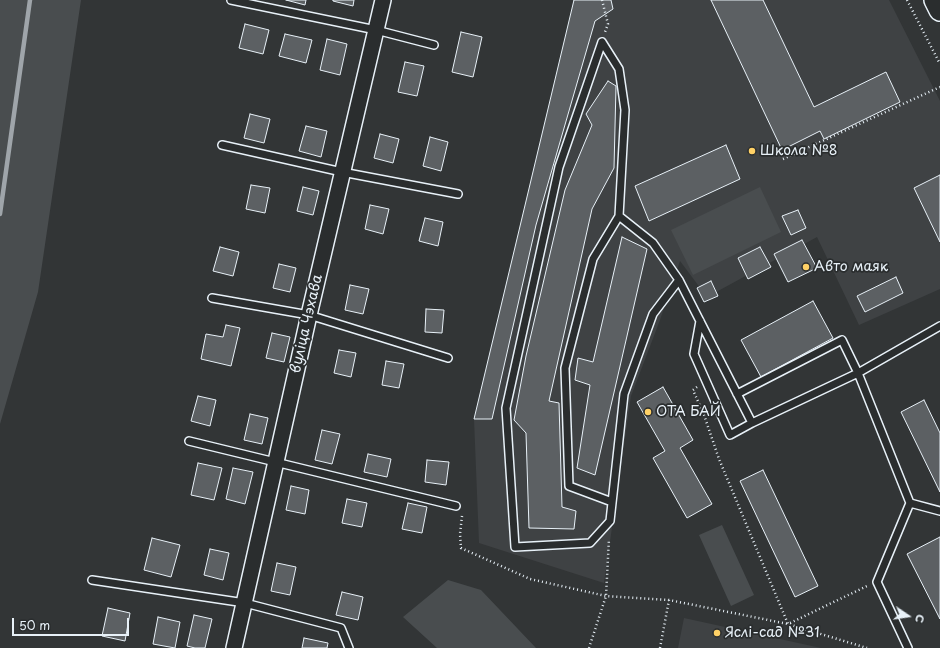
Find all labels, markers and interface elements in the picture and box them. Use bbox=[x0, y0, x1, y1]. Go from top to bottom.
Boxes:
place label: Школа №8 bbox=[760, 143, 838, 159]
marker: Школа №8 bbox=[747, 146, 757, 156]
place label: Авто маяк bbox=[814, 259, 888, 275]
marker: Авто маяк bbox=[801, 262, 811, 272]
street label: вуліца Чэхава bbox=[287, 273, 327, 375]
place label: ОТА БАЙ bbox=[656, 404, 721, 420]
marker: ОТА БАЙ bbox=[643, 407, 653, 417]
north arrow bbox=[888, 596, 928, 636]
scale bar bbox=[14, 610, 131, 636]
text: С bbox=[911, 613, 929, 625]
text: 50 m bbox=[19, 616, 50, 634]
place label: Яслі-сад №31 bbox=[725, 625, 820, 641]
marker: Яслі-сад №31 bbox=[712, 628, 722, 638]

